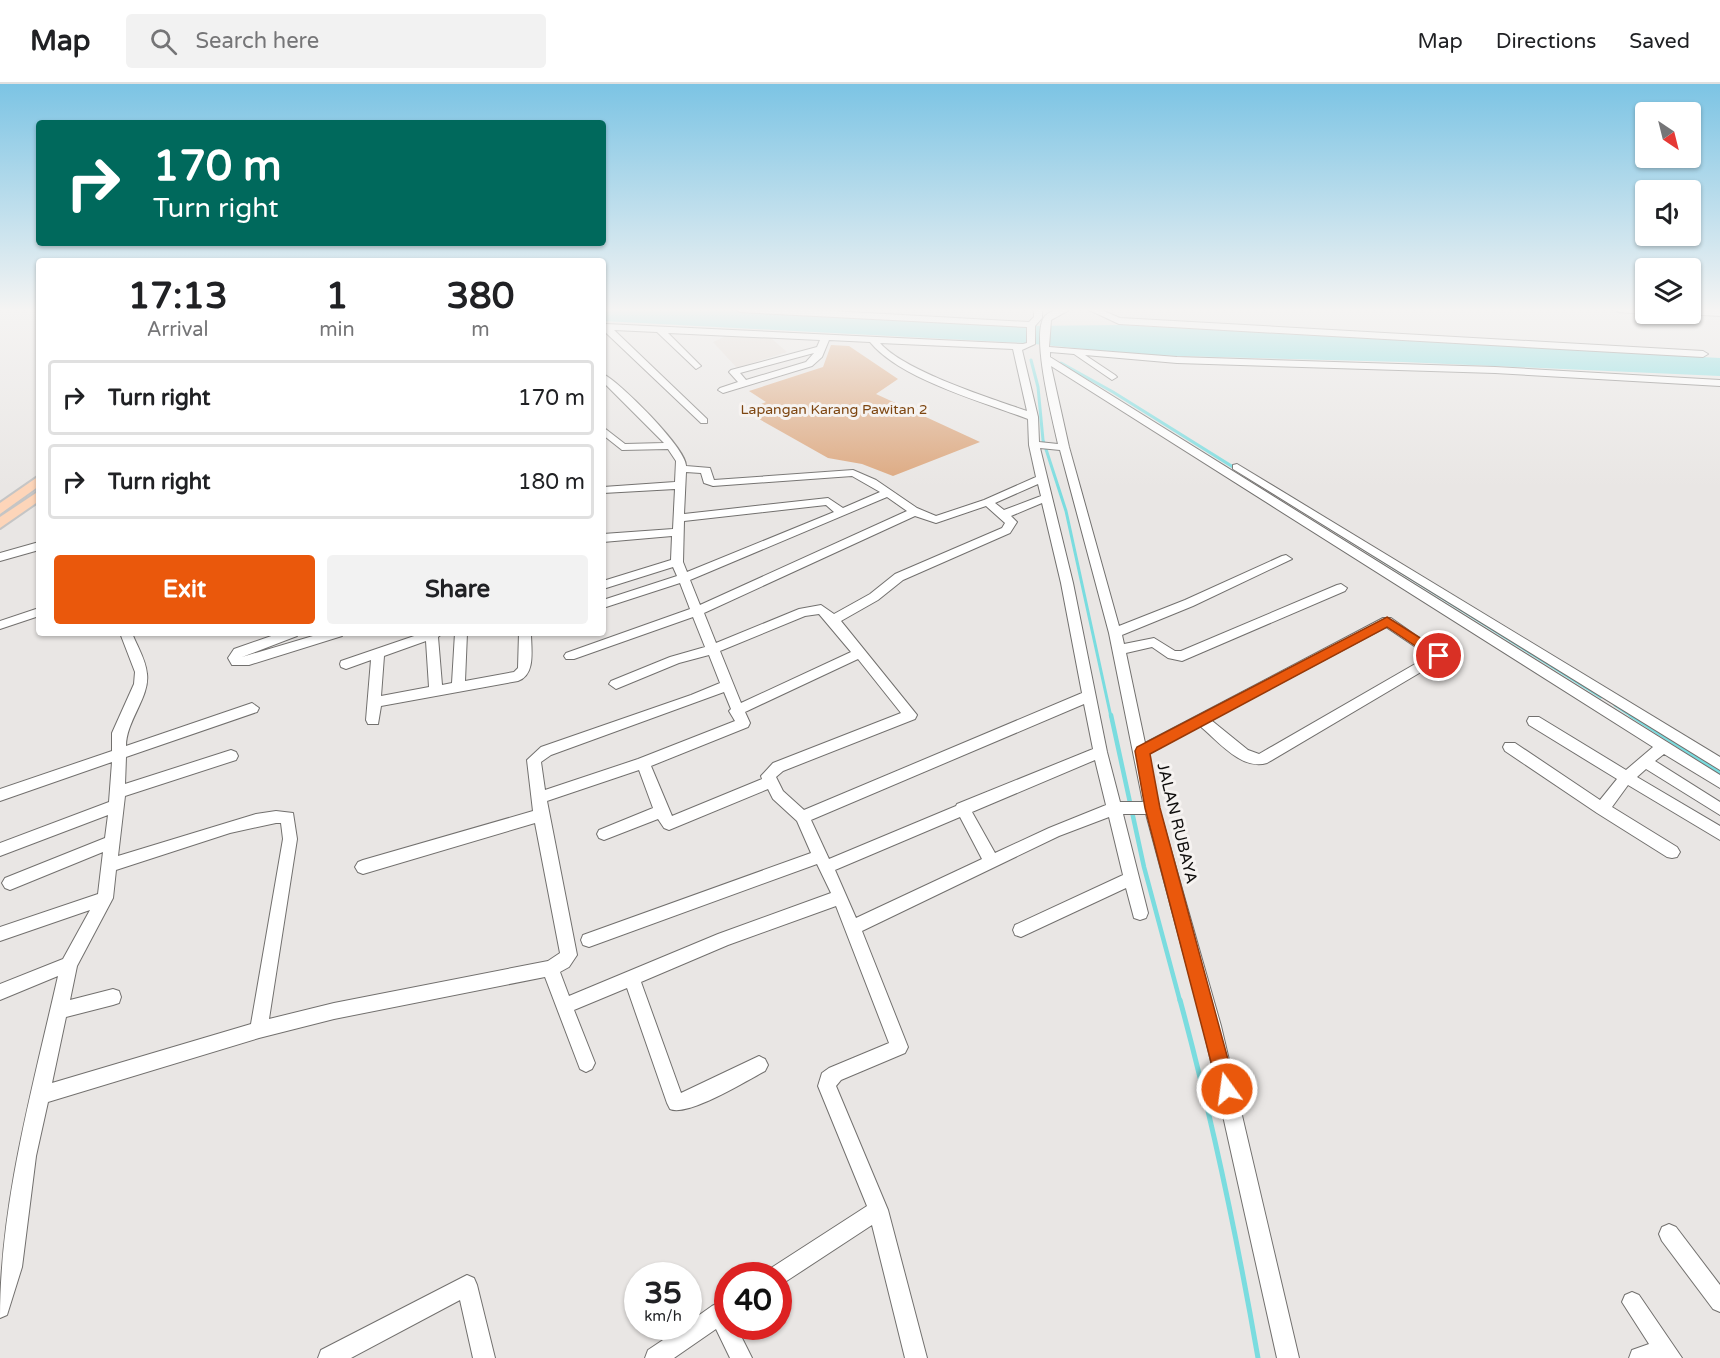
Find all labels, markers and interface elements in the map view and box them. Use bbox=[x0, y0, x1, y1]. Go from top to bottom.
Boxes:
search box bbox=[126, 14, 546, 68]
text: Map bbox=[30, 24, 90, 58]
icon: search bbox=[147, 25, 180, 58]
text: Search here bbox=[195, 28, 319, 54]
text: Map bbox=[1417, 29, 1463, 54]
text: Directions bbox=[1496, 29, 1596, 54]
text: Saved bbox=[1629, 29, 1690, 54]
north arrow bbox=[1635, 102, 1701, 168]
map controls bbox=[1635, 102, 1701, 324]
text: 170 m bbox=[153, 141, 282, 192]
icon: right bbox=[54, 144, 132, 222]
button: sound bbox=[1635, 180, 1701, 246]
text: Turn right bbox=[153, 192, 279, 225]
button: layers bbox=[1635, 258, 1701, 324]
text: 17:13 bbox=[128, 275, 228, 318]
text: 1 bbox=[326, 275, 348, 318]
text: 380 bbox=[446, 275, 514, 318]
text: Arrival bbox=[147, 318, 209, 342]
text: min bbox=[319, 318, 355, 342]
text: m bbox=[471, 318, 490, 342]
icon: right bbox=[57, 381, 90, 414]
text: Turn right bbox=[108, 385, 210, 411]
text: 170 m bbox=[518, 385, 585, 411]
park label: Lapangan Karang Pawitan 2 bbox=[740, 401, 928, 418]
icon: right bbox=[57, 465, 90, 498]
text: Turn right bbox=[108, 469, 210, 495]
text: 180 m bbox=[518, 469, 585, 495]
button: Exit bbox=[54, 555, 315, 624]
button: Share bbox=[327, 555, 588, 624]
pin bbox=[1413, 630, 1464, 681]
icon: arrive bbox=[1422, 639, 1455, 672]
street label: JALAN RUBAYA bbox=[1152, 761, 1202, 886]
position arrow bbox=[1195, 1057, 1259, 1121]
speed limit sign: 40 bbox=[714, 1262, 792, 1340]
text: 35 bbox=[644, 1275, 682, 1312]
text: km/h bbox=[644, 1307, 682, 1325]

